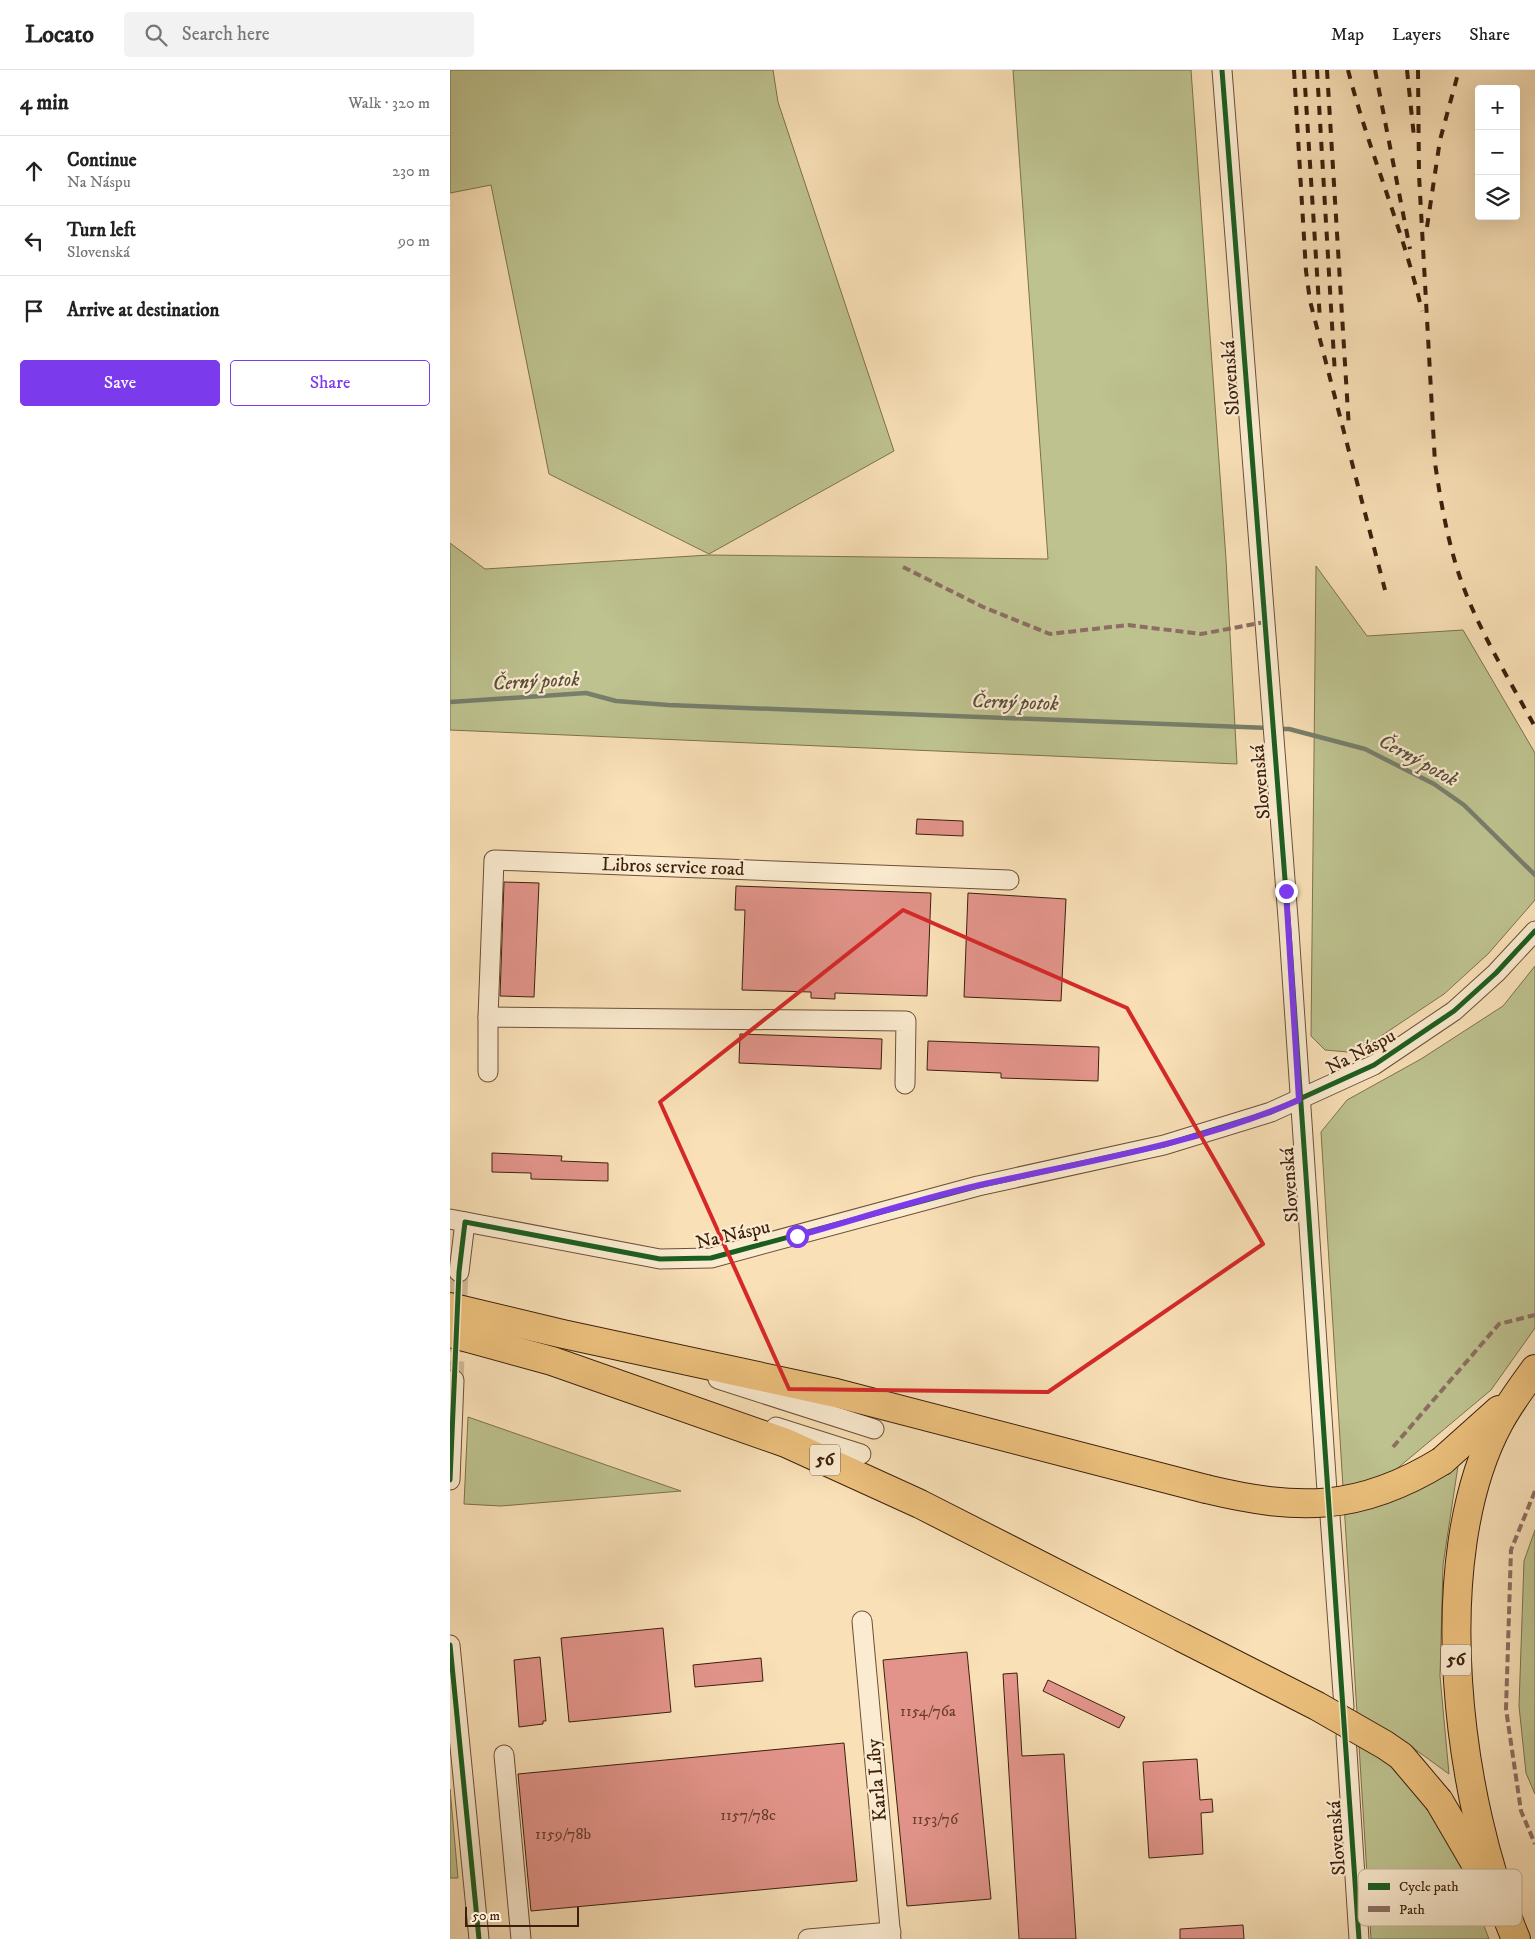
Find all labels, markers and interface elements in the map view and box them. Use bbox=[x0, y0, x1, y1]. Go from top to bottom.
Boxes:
search box bbox=[124, 12, 474, 57]
text: Locato bbox=[25, 20, 94, 50]
icon: search bbox=[142, 21, 170, 49]
text: Search here bbox=[182, 23, 270, 46]
text: Map bbox=[1331, 24, 1364, 46]
text: Layers bbox=[1392, 24, 1441, 46]
text: Share bbox=[1469, 24, 1510, 46]
map controls bbox=[1475, 85, 1520, 220]
button: + bbox=[1475, 85, 1520, 130]
text: 4 min bbox=[20, 90, 69, 116]
text: Walk · 320 m bbox=[348, 93, 430, 113]
button: − bbox=[1475, 130, 1520, 175]
text: Continue bbox=[67, 149, 137, 172]
icon: ahead bbox=[20, 157, 48, 185]
text: 230 m bbox=[392, 161, 430, 181]
text: Na Náspu bbox=[67, 172, 131, 192]
button: layers bbox=[1475, 175, 1520, 220]
text: Turn left bbox=[67, 219, 136, 242]
icon: left bbox=[20, 227, 48, 255]
text: 90 m bbox=[398, 231, 430, 251]
text: Slovenská bbox=[67, 242, 130, 262]
icon: arrive bbox=[20, 297, 48, 325]
text: Arrive at destination bbox=[67, 299, 219, 322]
street label: Slovenská bbox=[1217, 340, 1245, 416]
button: Save bbox=[20, 360, 220, 406]
button: Share bbox=[230, 360, 430, 406]
water label: Černý potok bbox=[492, 666, 581, 697]
water label: Černý potok bbox=[971, 688, 1060, 717]
water label: Černý potok bbox=[1374, 728, 1463, 793]
street label: Slovenská bbox=[1246, 744, 1276, 820]
street label: Libros service road bbox=[601, 853, 745, 881]
route end bbox=[1275, 880, 1298, 903]
street label: Na Náspu bbox=[1322, 1024, 1400, 1080]
street label: Slovenská bbox=[1276, 1147, 1304, 1223]
street label: Na Náspu bbox=[694, 1215, 772, 1255]
route start bbox=[786, 1225, 809, 1248]
road number: 56 bbox=[810, 1444, 840, 1476]
road number: 56 bbox=[1441, 1644, 1471, 1676]
house number: 1154/76a bbox=[900, 1701, 956, 1721]
street label: Karla Líby bbox=[862, 1737, 892, 1822]
street label: Slovenská bbox=[1323, 1800, 1351, 1876]
house number: 1157/78c bbox=[720, 1805, 776, 1825]
house number: 1153/76 bbox=[912, 1809, 959, 1829]
house number: 1159/78b bbox=[535, 1824, 591, 1844]
legend bbox=[1358, 1869, 1522, 1926]
text: Cycle path bbox=[1399, 1878, 1459, 1896]
text: Path bbox=[1399, 1901, 1426, 1919]
scale bar bbox=[465, 1904, 579, 1927]
text: 50 m bbox=[472, 1907, 500, 1925]

